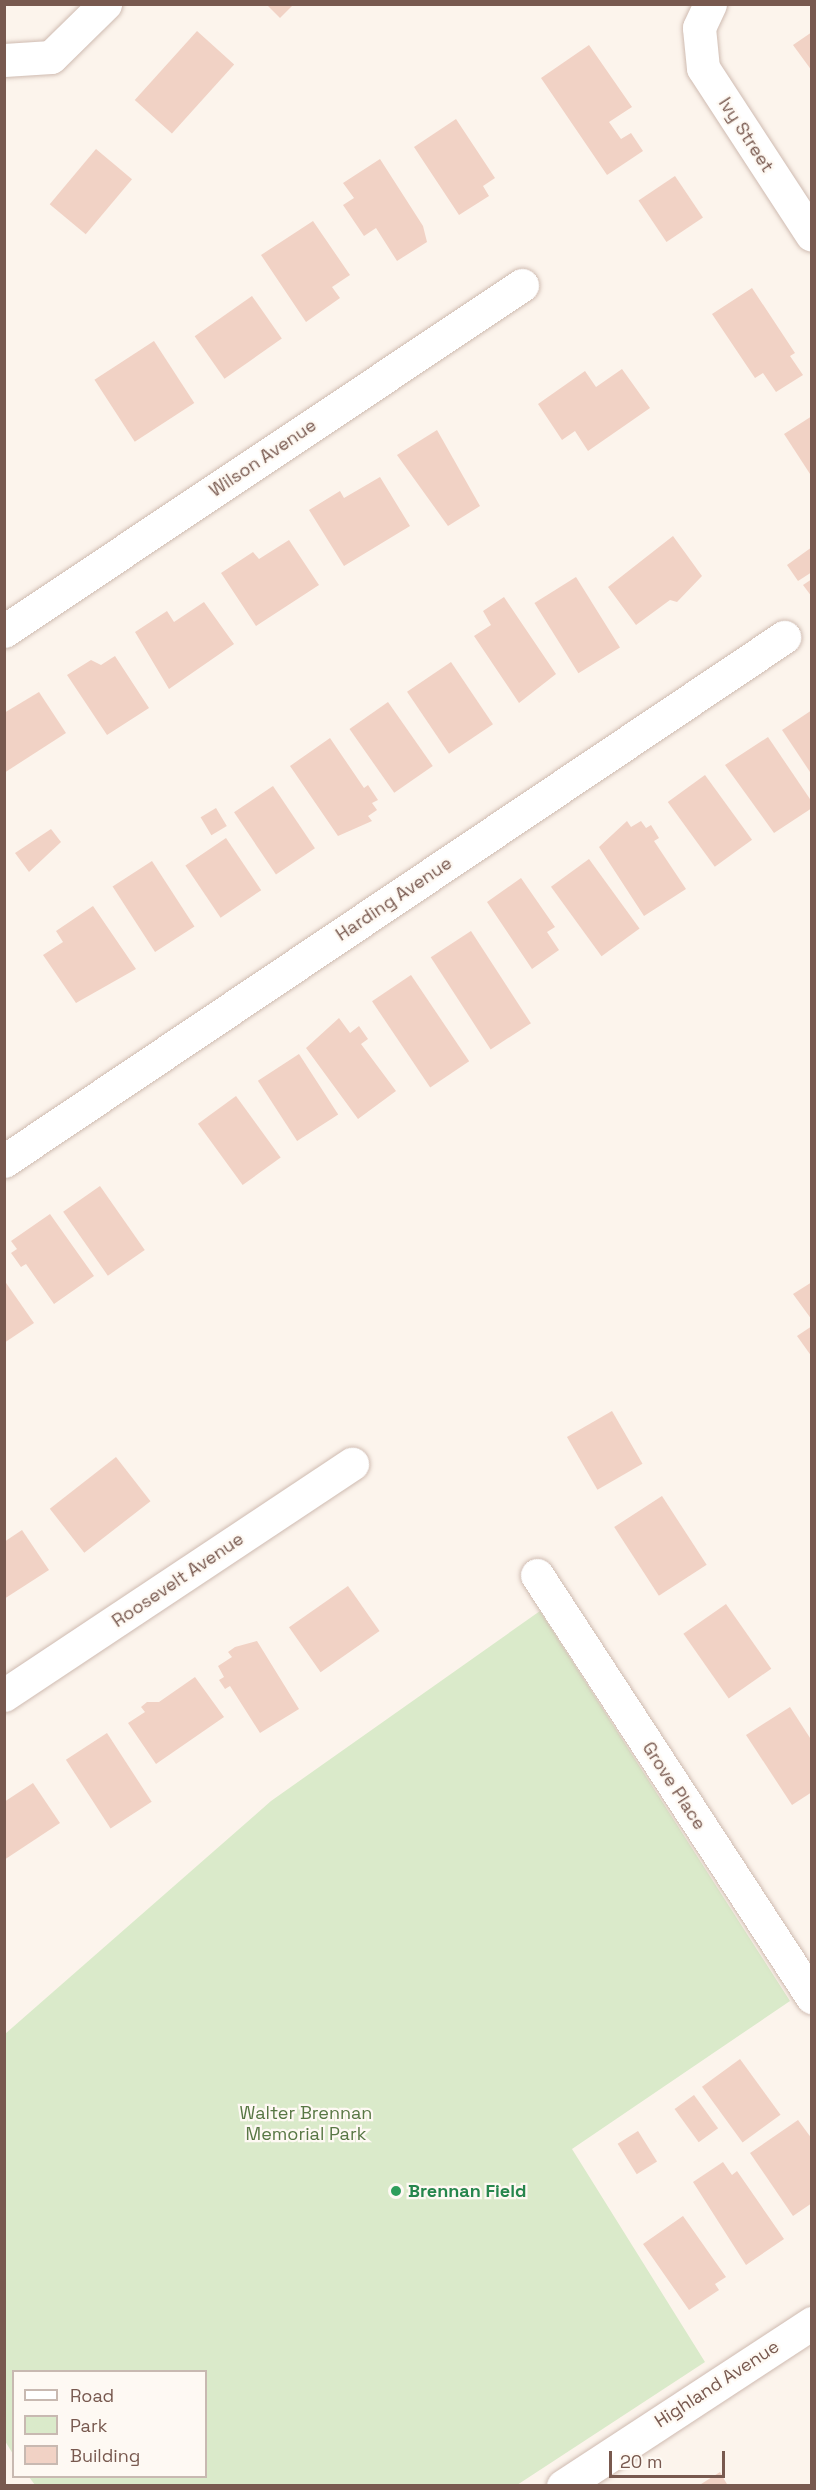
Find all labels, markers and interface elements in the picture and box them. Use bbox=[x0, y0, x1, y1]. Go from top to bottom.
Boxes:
street label: Ivy Street bbox=[714, 94, 778, 176]
street label: Wilson Avenue bbox=[205, 414, 321, 502]
street label: Harding Avenue bbox=[332, 852, 456, 946]
street label: Roosevelt Avenue bbox=[108, 1528, 248, 1632]
street label: Grove Place bbox=[638, 1738, 710, 1834]
park label: Walter Brennan Memorial Park bbox=[240, 2103, 372, 2146]
place label: Brennan Field bbox=[408, 2180, 526, 2202]
marker: Brennan Field bbox=[389, 2184, 403, 2198]
street label: Highland Avenue bbox=[651, 2336, 783, 2432]
legend bbox=[12, 2370, 207, 2478]
text: Road bbox=[70, 2384, 114, 2407]
text: Park bbox=[70, 2414, 107, 2437]
scale bar bbox=[612, 2439, 728, 2477]
text: Building bbox=[70, 2444, 140, 2467]
text: 20 m bbox=[620, 2450, 663, 2473]

